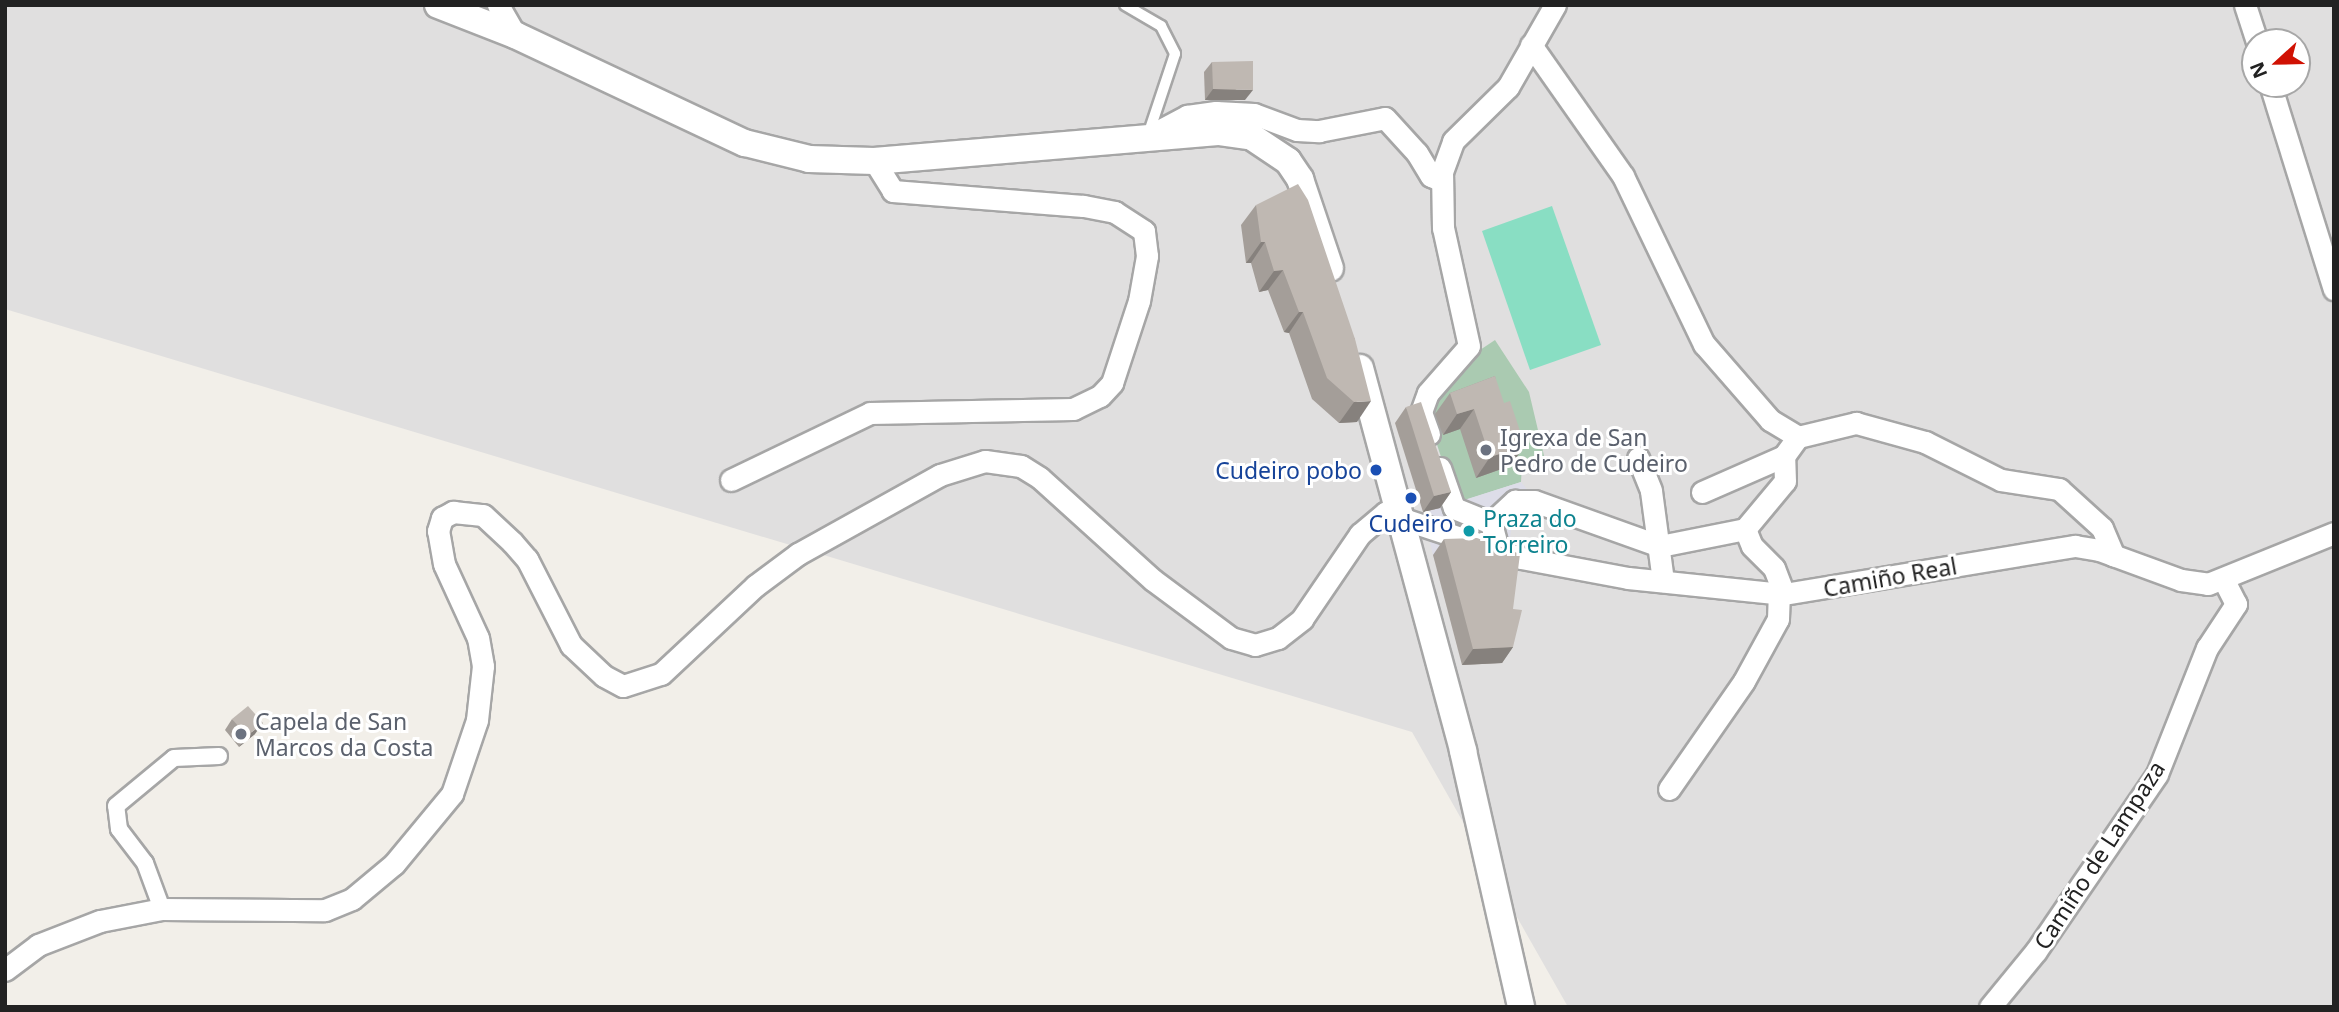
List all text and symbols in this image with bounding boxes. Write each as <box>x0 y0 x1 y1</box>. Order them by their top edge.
north arrow <box>2241 28 2311 98</box>
text: N <box>2243 58 2273 82</box>
place label: Igrexa de San Pedro de Cudeiro <box>1500 423 1688 477</box>
marker: Igrexa de San Pedro de Cudeiro <box>1478 442 1494 458</box>
place label: Cudeiro pobo <box>1215 456 1362 484</box>
marker: Cudeiro pobo <box>1368 462 1384 478</box>
marker: Cudeiro <box>1403 490 1419 506</box>
place label: Praza do Torreiro <box>1483 504 1577 558</box>
place label: Cudeiro <box>1369 509 1453 537</box>
marker: Praza do Torreiro <box>1461 523 1477 539</box>
street label: Camiño Real <box>1821 552 1959 602</box>
place label: Capela de San Marcos da Costa <box>255 707 433 761</box>
marker: Capela de San Marcos da Costa <box>233 726 249 742</box>
street label: Camiño de Lampaza <box>2028 756 2170 954</box>

